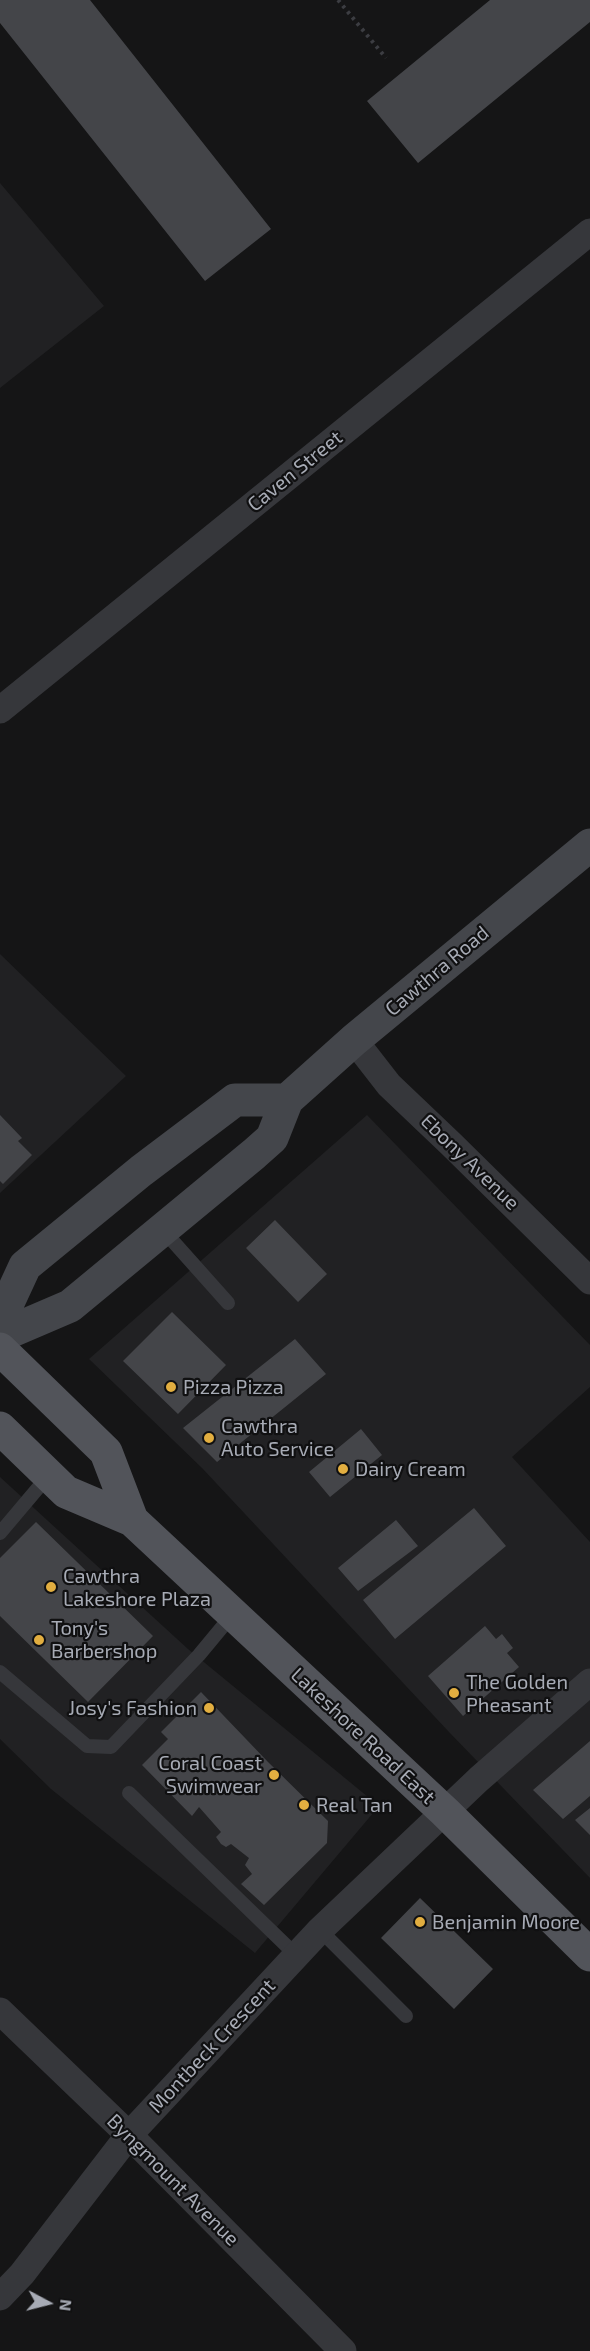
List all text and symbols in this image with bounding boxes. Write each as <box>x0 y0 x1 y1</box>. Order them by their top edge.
street label: Caven Street <box>243 425 347 517</box>
street label: Cawthra Road <box>380 921 494 1021</box>
street label: Ebony Avenue <box>416 1109 524 1215</box>
place label: Pizza Pizza <box>183 1375 284 1399</box>
marker: Pizza Pizza <box>164 1380 178 1394</box>
place label: Cawthra Auto Service <box>221 1414 334 1461</box>
marker: Cawthra Auto Service <box>202 1431 216 1445</box>
place label: Dairy Cream <box>355 1457 466 1481</box>
marker: Dairy Cream <box>336 1462 350 1476</box>
place label: Cawthra Lakeshore Plaza <box>63 1564 211 1611</box>
marker: Cawthra Lakeshore Plaza <box>44 1580 58 1594</box>
place label: Tony's Barbershop <box>51 1616 157 1663</box>
marker: Tony's Barbershop <box>32 1633 46 1647</box>
street label: Lakeshore Road East <box>286 1663 440 1809</box>
place label: The Golden Pheasant <box>466 1670 568 1717</box>
marker: The Golden Pheasant <box>447 1686 461 1700</box>
place label: Josy's Fashion <box>68 1696 197 1720</box>
marker: Josy's Fashion <box>202 1701 216 1715</box>
place label: Coral Coast Swimwear <box>158 1751 262 1798</box>
marker: Coral Coast Swimwear <box>267 1768 281 1782</box>
place label: Real Tan <box>316 1793 393 1817</box>
marker: Real Tan <box>297 1798 311 1812</box>
place label: Benjamin Moore <box>432 1910 580 1934</box>
marker: Benjamin Moore <box>413 1915 427 1929</box>
street label: Montbeck Crescent <box>144 1974 280 2118</box>
street label: Byngmount Avenue <box>102 2109 244 2251</box>
north arrow <box>18 2273 78 2333</box>
text: N <box>56 2298 76 2312</box>

